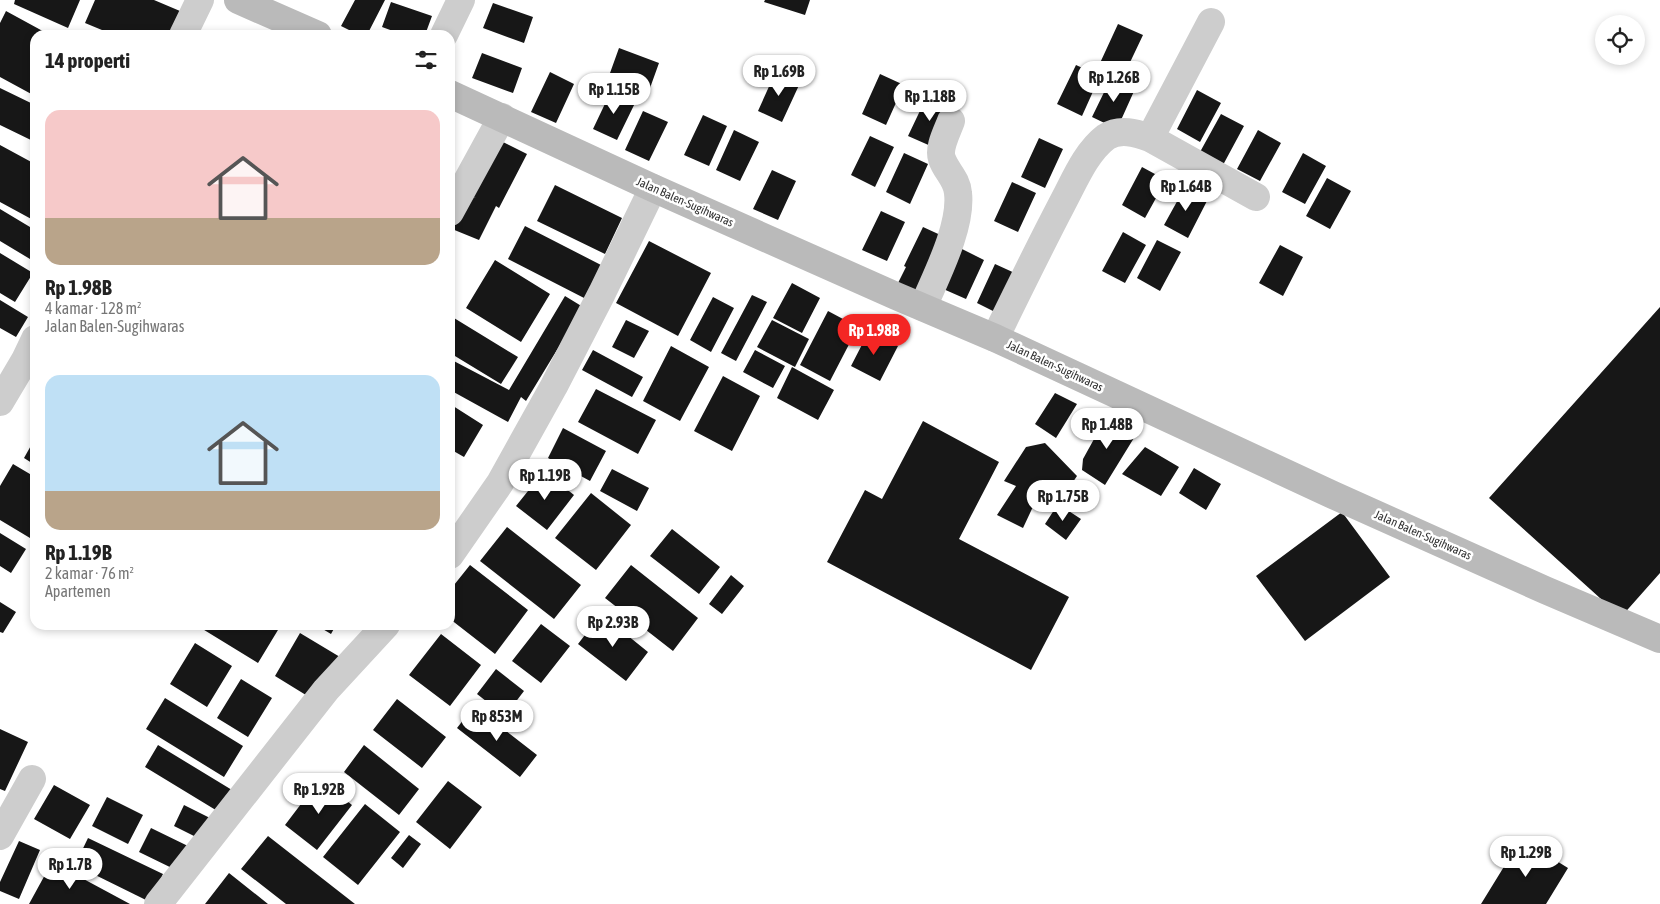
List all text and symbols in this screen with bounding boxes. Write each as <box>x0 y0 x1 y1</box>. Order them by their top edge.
map controls <box>1595 15 1645 65</box>
button: locate <box>1595 15 1645 65</box>
icon: filters <box>412 46 440 74</box>
text: 14 properti <box>45 48 130 72</box>
pin: Rp 1.69B <box>727 54 831 97</box>
pin: Rp 1.26B <box>1062 61 1166 103</box>
text: Rp 1.69B <box>754 62 804 80</box>
text: Rp 1.26B <box>1089 68 1139 86</box>
pin: Rp 1.15B <box>562 72 666 115</box>
text: Rp 1.15B <box>589 80 639 98</box>
pin: Rp 1.18B <box>878 80 982 122</box>
text: Rp 1.18B <box>905 87 955 105</box>
icon: home <box>198 143 288 233</box>
pin: Rp 1.64B <box>1134 170 1238 212</box>
street label: Jalan Balen-Sugihwaras <box>634 174 736 230</box>
text: Rp 1.64B <box>1161 177 1211 195</box>
text: Rp 1.98B <box>45 275 112 299</box>
text: 4 kamar · 128 m² <box>45 299 141 317</box>
pin: Rp 1.98B <box>822 314 926 356</box>
text: Jalan Balen-Sugihwaras <box>45 317 184 335</box>
text: Rp 1.98B <box>849 321 899 339</box>
street label: Jalan Balen-Sugihwaras <box>1005 338 1105 394</box>
icon: home <box>198 408 288 498</box>
pin: Rp 1.48B <box>1055 408 1159 450</box>
text: Rp 1.48B <box>1082 415 1132 433</box>
pin: Rp 1.19B <box>493 458 597 501</box>
text: Rp 1.19B <box>520 466 570 484</box>
pin: Rp 1.75B <box>1011 480 1115 522</box>
text: Rp 1.75B <box>1038 487 1088 505</box>
street label: Jalan Balen-Sugihwaras <box>1372 507 1474 563</box>
text: Rp 1.19B <box>45 540 112 564</box>
text: 2 kamar · 76 m² <box>45 564 134 582</box>
text: Apartemen <box>45 582 111 600</box>
pin: Rp 2.93B <box>561 606 665 648</box>
text: Rp 2.93B <box>588 613 638 631</box>
pin: Rp 853M <box>451 700 543 742</box>
text: Rp 853M <box>471 707 523 725</box>
pin: Rp 1.92B <box>267 772 371 815</box>
text: Rp 1.92B <box>294 780 344 798</box>
pin: Rp 1.29B <box>1474 836 1578 878</box>
text: Rp 1.29B <box>1501 843 1551 861</box>
pin: Rp 1.7B <box>24 848 116 890</box>
text: Rp 1.7B <box>48 855 92 873</box>

